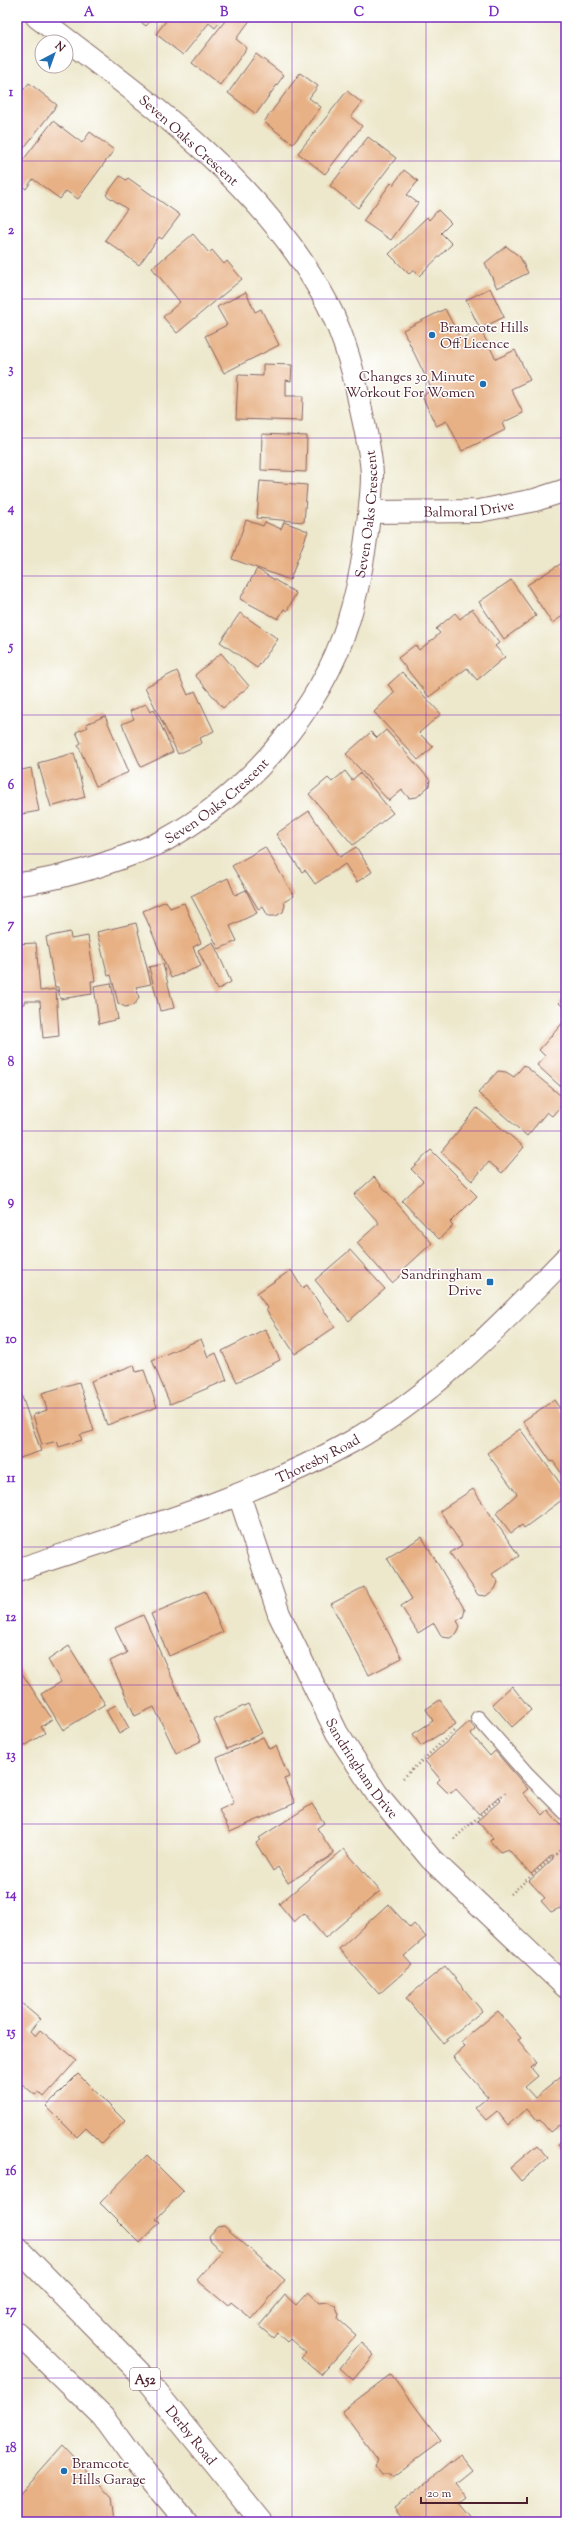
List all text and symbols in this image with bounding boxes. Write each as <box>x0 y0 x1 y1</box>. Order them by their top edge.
text: A <box>84 4 95 22</box>
text: B <box>220 4 229 22</box>
text: C <box>354 4 364 22</box>
text: D <box>489 4 499 22</box>
north arrow <box>34 34 74 74</box>
text: N <box>51 38 69 56</box>
text: 1 <box>9 84 14 102</box>
street label: Seven Oaks Crescent <box>133 91 242 192</box>
text: 2 <box>8 222 15 240</box>
place label: Bramcote Hills Off Licence <box>440 319 529 355</box>
marker: Bramcote Hills Off Licence <box>427 330 437 340</box>
text: 3 <box>8 361 14 379</box>
place label: Changes 30 Minute Workout For Women <box>346 368 475 404</box>
marker: Changes 30 Minute Workout For Women <box>478 379 488 389</box>
street label: Seven Oaks Crescent <box>352 449 384 580</box>
street label: Balmoral Drive <box>424 496 516 524</box>
text: 4 <box>7 500 15 518</box>
text: 5 <box>8 638 14 656</box>
street label: Seven Oaks Crescent <box>162 754 274 850</box>
text: 6 <box>8 777 15 795</box>
text: 7 <box>8 916 15 934</box>
text: 8 <box>8 1054 15 1072</box>
text: 9 <box>8 1193 15 1211</box>
place label: Sandringham Drive <box>401 1266 482 1302</box>
marker: Sandringham Drive <box>485 1277 495 1287</box>
text: 10 <box>5 1331 17 1349</box>
street label: Thoresby Road <box>273 1431 364 1490</box>
text: 11 <box>7 1470 16 1488</box>
text: 12 <box>6 1609 17 1627</box>
street label: Sandringham Drive <box>319 1715 402 1824</box>
text: 13 <box>6 1747 16 1765</box>
text: 14 <box>6 1886 17 1904</box>
text: 15 <box>7 2024 16 2042</box>
text: 16 <box>6 2163 17 2181</box>
text: 17 <box>6 2302 17 2320</box>
road number: A52 <box>130 2368 160 2390</box>
street label: Derby Road <box>160 2402 220 2470</box>
text: 18 <box>6 2440 17 2458</box>
place label: Bramcote Hills Garage <box>72 2455 146 2491</box>
marker: Bramcote Hills Garage <box>59 2466 69 2476</box>
scale bar <box>421 2479 527 2505</box>
text: 20 m <box>427 2485 452 2503</box>

